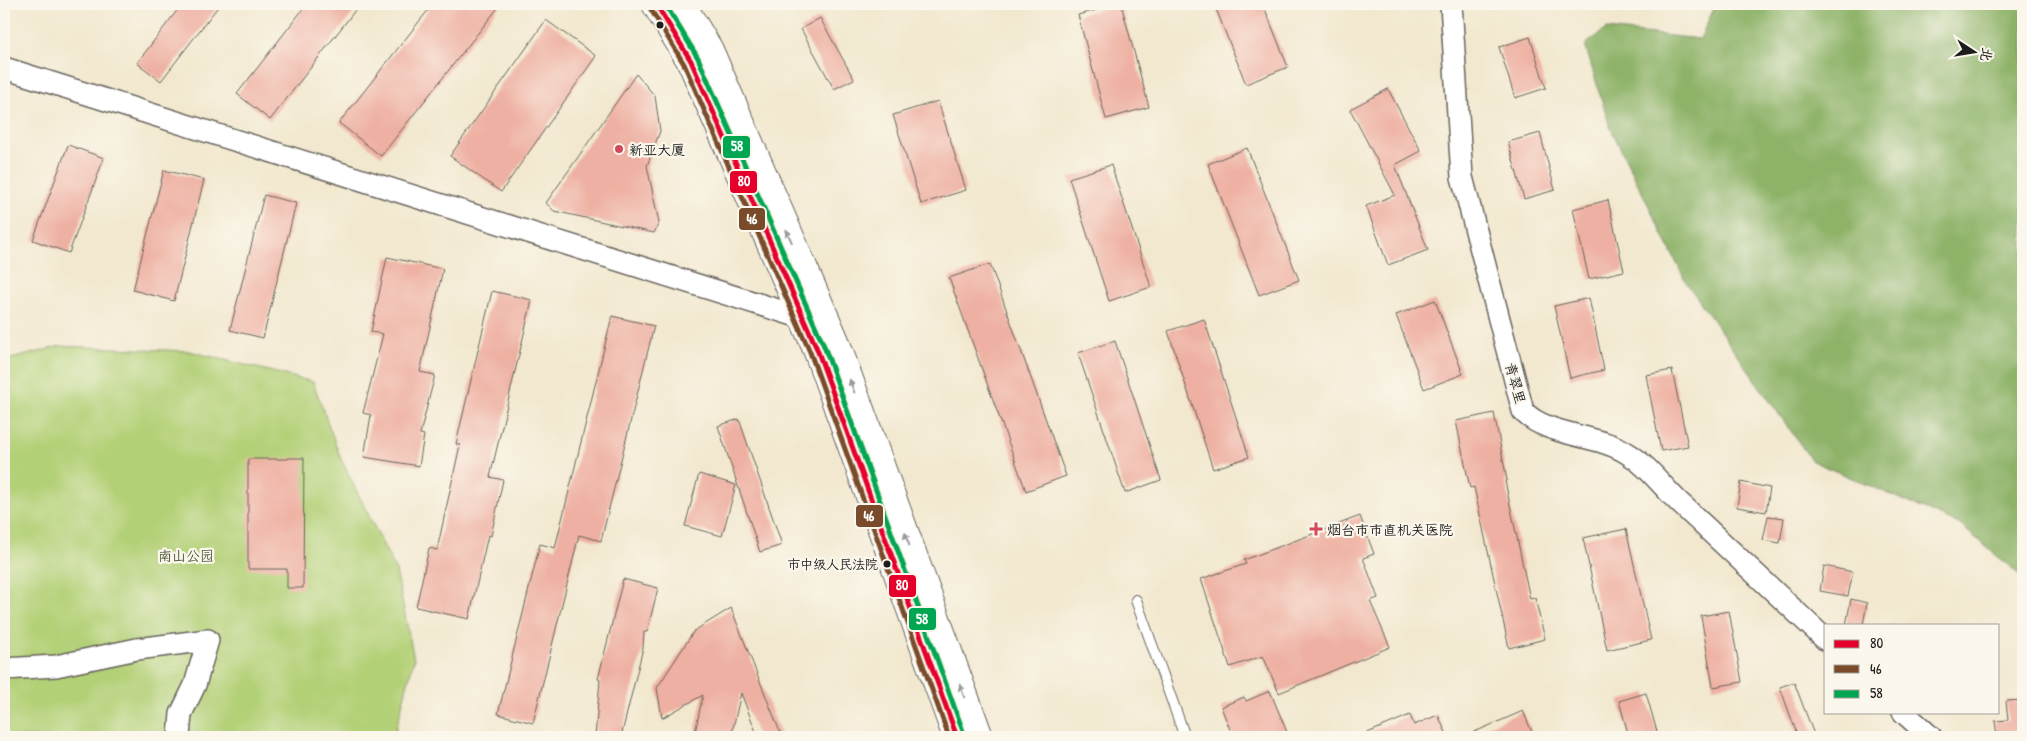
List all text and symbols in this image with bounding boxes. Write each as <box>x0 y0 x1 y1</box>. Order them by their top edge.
unlabelled marker <box>655 20 665 30</box>
north arrow <box>1950 28 2000 78</box>
text: 北 <box>1976 46 1998 64</box>
line badge: 58 <box>722 135 751 159</box>
text: 58 <box>731 136 743 155</box>
place label: 新亚大厦 <box>629 140 685 159</box>
marker: 新亚大厦 <box>613 143 625 155</box>
line badge: 80 <box>729 170 758 194</box>
text: 80 <box>738 171 751 190</box>
line badge: 46 <box>738 207 766 231</box>
text: 46 <box>747 209 758 228</box>
one-way arrow <box>785 229 793 243</box>
street label: 青翠里 <box>1501 360 1531 406</box>
one-way arrow <box>848 378 856 393</box>
line badge: 46 <box>855 504 884 528</box>
text: 46 <box>864 506 875 525</box>
place label: 烟台市市直机关医院 <box>1327 520 1453 539</box>
marker: 烟台市市直机关医院 <box>1309 522 1323 536</box>
one-way arrow <box>903 531 910 546</box>
park label: 南山公园 <box>158 546 214 565</box>
place label: 市中级人民法院 <box>787 555 878 573</box>
marker: 市中级人民法院 <box>882 559 892 569</box>
line badge: 80 <box>888 574 917 598</box>
text: 80 <box>896 575 909 594</box>
line badge: 58 <box>908 607 937 631</box>
text: 58 <box>916 609 928 628</box>
legend <box>1824 624 2000 714</box>
text: 80 <box>1870 632 1883 653</box>
text: 46 <box>1870 658 1882 679</box>
text: 58 <box>1870 682 1883 703</box>
one-way arrow <box>958 684 965 699</box>

